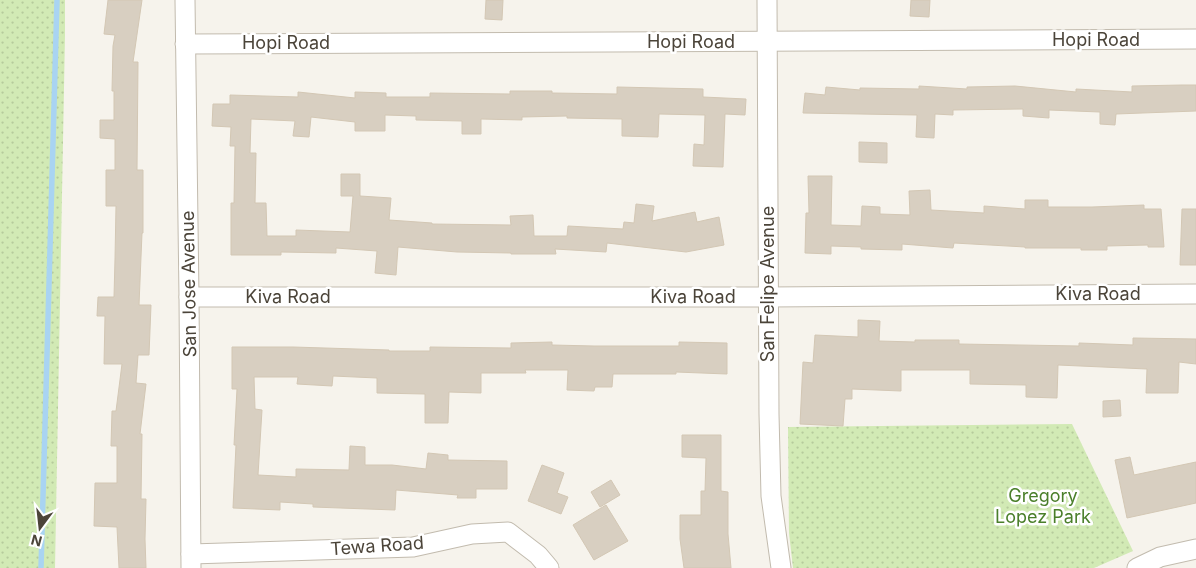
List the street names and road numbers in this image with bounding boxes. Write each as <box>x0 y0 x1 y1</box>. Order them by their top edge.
street label: Hopi Road <box>1052 29 1140 50</box>
street label: Hopi Road <box>647 31 735 52</box>
street label: Hopi Road <box>242 32 330 53</box>
street label: San Felipe Avenue <box>757 206 778 362</box>
street label: San Jose Avenue <box>177 210 200 358</box>
street label: Kiva Road <box>1055 283 1141 304</box>
street label: Kiva Road <box>245 286 331 307</box>
street label: Kiva Road <box>650 286 736 307</box>
street label: Tewa Road <box>329 532 424 559</box>

